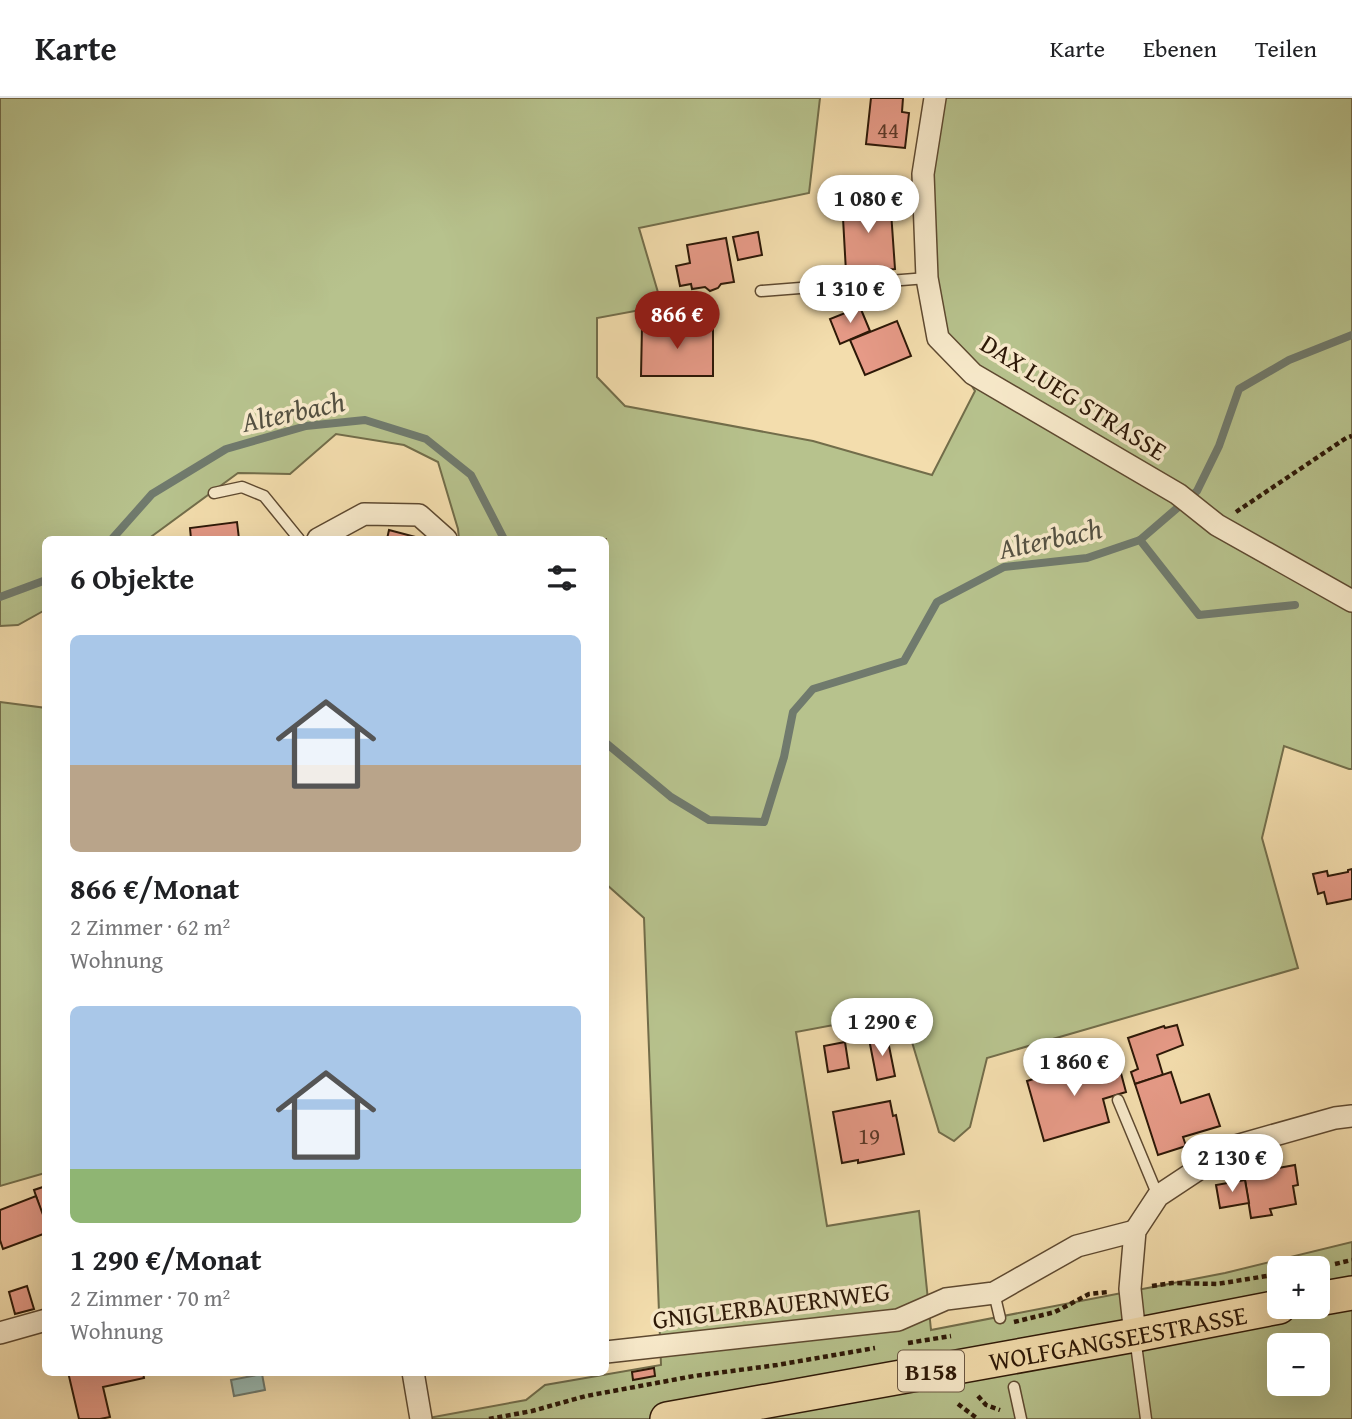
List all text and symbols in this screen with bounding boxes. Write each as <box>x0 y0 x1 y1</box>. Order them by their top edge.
text: Karte <box>35 24 117 72</box>
text: Karte <box>1050 31 1105 66</box>
text: Ebenen <box>1143 31 1217 66</box>
text: Teilen <box>1255 31 1317 66</box>
house number: 44 <box>877 113 899 146</box>
pin: 1 080 € <box>803 176 933 235</box>
text: 1 080 € <box>833 181 903 214</box>
pin: 1 310 € <box>785 266 915 325</box>
text: 1 310 € <box>815 271 885 304</box>
pin: 866 € <box>628 292 726 351</box>
text: 866 € <box>651 297 703 330</box>
street label: DAX LUEG STRASSE <box>973 324 1175 470</box>
water label: Alterbach <box>237 380 348 442</box>
water label: Alterbach <box>994 507 1105 569</box>
text: 6 Objekte <box>70 556 194 600</box>
icon: filters <box>543 559 581 597</box>
icon: home <box>263 681 389 807</box>
text: 866 €/Monat <box>70 866 239 910</box>
text: 2 Zimmer · 62 m² <box>70 910 230 943</box>
text: Wohnung <box>70 943 163 976</box>
pin: 1 290 € <box>817 998 947 1058</box>
text: 1 290 € <box>847 1004 917 1037</box>
pin: 1 860 € <box>1009 1038 1139 1098</box>
text: 1 860 € <box>1039 1044 1109 1077</box>
icon: home <box>263 1052 389 1178</box>
house number: 19 <box>858 1119 880 1152</box>
pin: 2 130 € <box>1167 1134 1297 1194</box>
text: 2 130 € <box>1197 1140 1267 1173</box>
text: 1 290 €/Monat <box>70 1237 262 1281</box>
map controls <box>1267 1256 1330 1396</box>
button: + <box>1267 1256 1330 1319</box>
street label: GNIGLERBAUERNWEG <box>650 1271 892 1339</box>
text: 2 Zimmer · 70 m² <box>70 1281 230 1314</box>
street label: WOLFGANGSEESTRASSE <box>986 1294 1250 1380</box>
text: Wohnung <box>70 1314 163 1347</box>
button: − <box>1267 1333 1330 1396</box>
road number: B158 <box>898 1350 964 1392</box>

